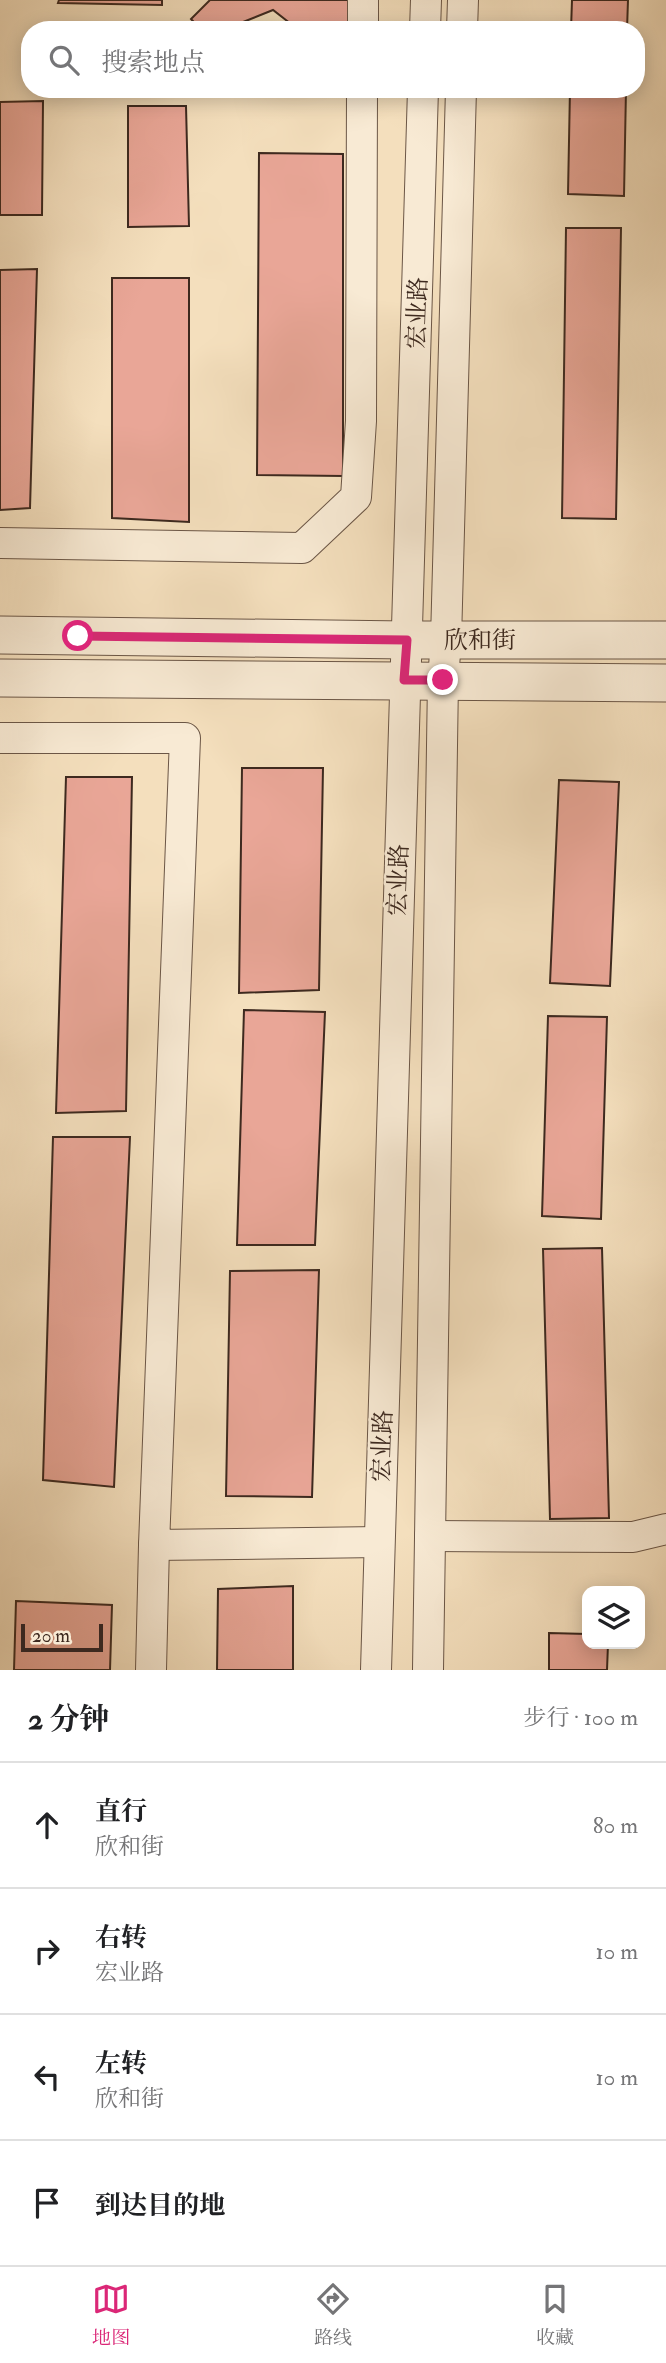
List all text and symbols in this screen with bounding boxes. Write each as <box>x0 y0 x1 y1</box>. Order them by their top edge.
search box <box>21 21 645 98</box>
icon: search <box>45 41 83 79</box>
text: 搜索地点 <box>101 47 205 79</box>
street label: 宏业路 <box>401 276 434 350</box>
route start <box>62 620 93 651</box>
street label: 欣和街 <box>444 625 516 656</box>
route end <box>427 664 458 695</box>
street label: 宏业路 <box>382 843 415 917</box>
street label: 宏业路 <box>366 1409 399 1483</box>
map controls <box>582 1586 645 1649</box>
button: layers <box>582 1586 645 1649</box>
scale bar <box>21 1621 103 1653</box>
text: 20 m <box>32 1624 70 1648</box>
text: 2 分钟 <box>28 1701 110 1738</box>
text: 步行 · 100 m <box>523 1703 638 1732</box>
text: 直行 <box>95 1796 147 1828</box>
icon: ahead <box>28 1806 66 1844</box>
text: 80 m <box>593 1811 638 1840</box>
text: 欣和街 <box>95 1832 164 1861</box>
text: 右转 <box>95 1922 147 1954</box>
icon: right <box>28 1932 66 1970</box>
text: 10 m <box>595 1937 638 1966</box>
text: 宏业路 <box>95 1958 164 1987</box>
text: 左转 <box>95 2048 147 2080</box>
icon: left <box>28 2058 66 2096</box>
text: 10 m <box>595 2063 638 2092</box>
text: 欣和街 <box>95 2084 164 2113</box>
icon: arrive <box>28 2184 66 2222</box>
text: 到达目的地 <box>95 2190 225 2222</box>
tab: 地图 <box>92 2280 130 2350</box>
tab: 路线 <box>314 2280 352 2350</box>
tab: 收藏 <box>536 2280 574 2350</box>

